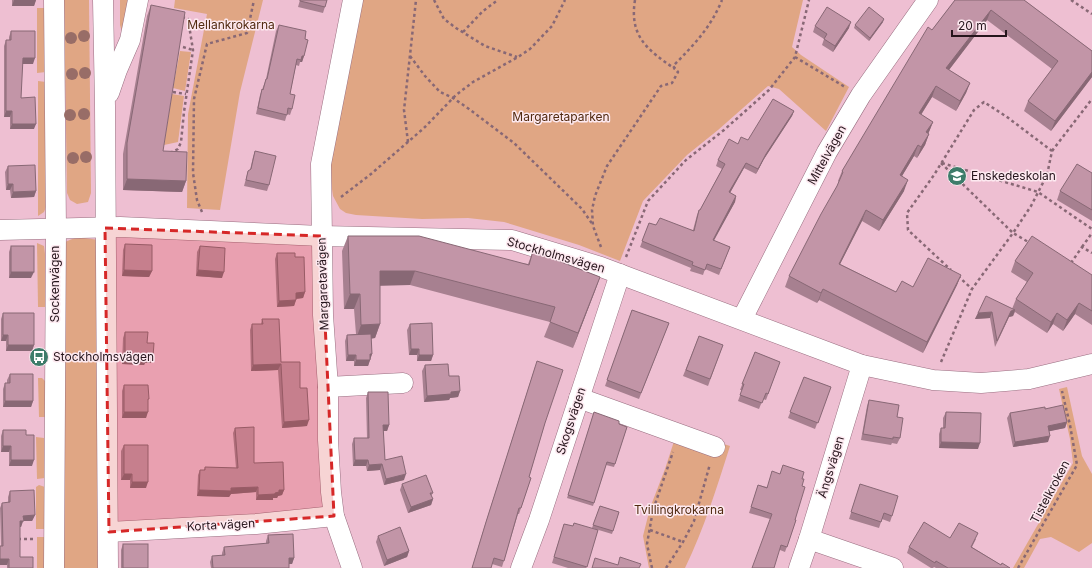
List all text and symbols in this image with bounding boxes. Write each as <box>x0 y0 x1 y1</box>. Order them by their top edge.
scale bar <box>952 12 1006 38</box>
park label: Mellankrokarna <box>187 17 275 32</box>
text: 20 m <box>958 18 987 33</box>
park label: Margaretaparken <box>512 109 610 124</box>
street label: Mittelvägen <box>804 122 849 187</box>
school or university icon: Enskedeskolan <box>946 165 968 187</box>
place label: Enskedeskolan <box>971 168 1056 183</box>
street label: Stockholmsvägen <box>505 233 607 276</box>
street label: Margaretavägen <box>313 237 332 331</box>
street label: Sockenvägen <box>47 246 62 322</box>
bus stop icon: Stockholmsvägen <box>28 346 50 368</box>
place label: Stockholmsvägen <box>53 349 154 364</box>
street label: Skogsvägen <box>553 385 588 456</box>
street label: Ängsvägen <box>814 434 847 500</box>
street label: Tistelkroken <box>1027 458 1072 526</box>
park label: Tvillingkrokarna <box>634 502 724 517</box>
street label: Korta vägen <box>186 515 256 534</box>

